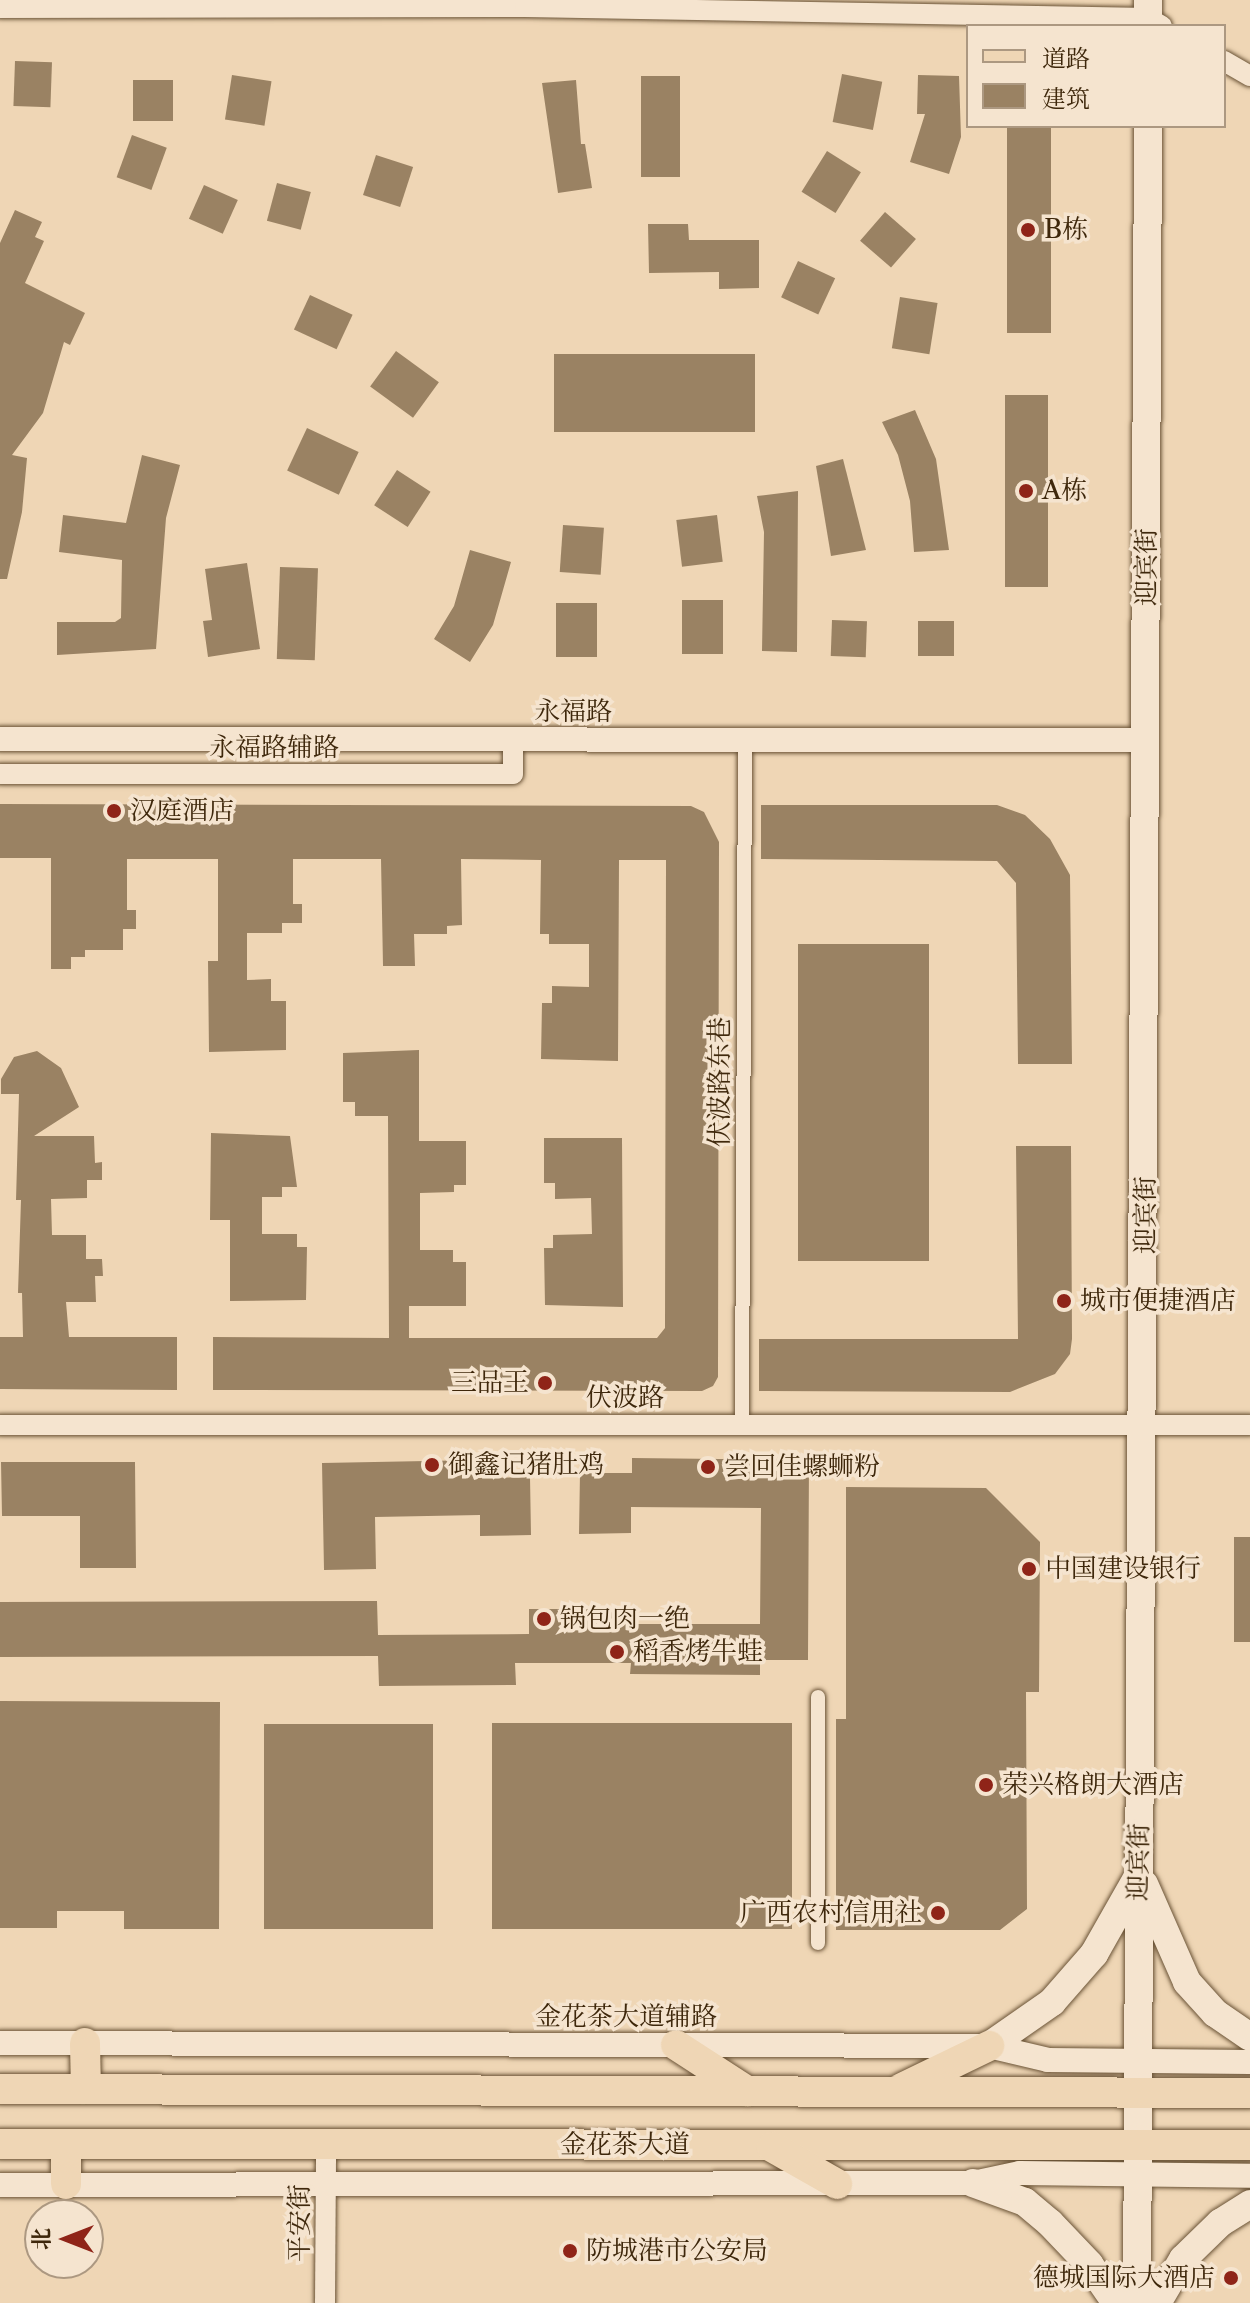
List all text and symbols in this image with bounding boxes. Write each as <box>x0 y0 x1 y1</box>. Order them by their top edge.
legend <box>966 24 1226 128</box>
text: 道路 <box>1042 44 1090 73</box>
text: 建筑 <box>1042 84 1090 113</box>
place label: B栋 <box>1044 214 1088 246</box>
marker: B栋 <box>1019 221 1037 239</box>
place label: A栋 <box>1042 475 1087 507</box>
marker: A栋 <box>1017 482 1035 500</box>
street label: 迎宾街 <box>1131 528 1163 606</box>
street label: 永福路 <box>534 696 612 728</box>
street label: 永福路辅路 <box>209 732 339 764</box>
place label: 汉庭酒店 <box>130 795 234 827</box>
marker: 汉庭酒店 <box>105 802 123 820</box>
street label: 伏波路东巷 <box>704 1017 736 1147</box>
street label: 迎宾街 <box>1130 1176 1162 1254</box>
place label: 城市便捷酒店 <box>1080 1285 1236 1317</box>
marker: 城市便捷酒店 <box>1055 1292 1073 1310</box>
place label: 三品王 <box>451 1367 529 1399</box>
marker: 三品王 <box>536 1374 554 1392</box>
street label: 伏波路 <box>586 1382 664 1414</box>
place label: 御鑫记猪肚鸡 <box>448 1449 604 1481</box>
place label: 尝回佳螺蛳粉 <box>724 1451 880 1483</box>
marker: 御鑫记猪肚鸡 <box>423 1456 441 1474</box>
marker: 尝回佳螺蛳粉 <box>699 1458 717 1476</box>
place label: 中国建设银行 <box>1045 1553 1201 1585</box>
marker: 中国建设银行 <box>1020 1560 1038 1578</box>
place label: 锅包肉一绝 <box>560 1603 690 1635</box>
marker: 锅包肉一绝 <box>535 1610 553 1628</box>
place label: 稻香烤牛蛙 <box>633 1636 763 1668</box>
marker: 稻香烤牛蛙 <box>608 1643 626 1661</box>
place label: 荣兴格朗大酒店 <box>1002 1769 1184 1801</box>
marker: 荣兴格朗大酒店 <box>977 1776 995 1794</box>
street label: 迎宾街 <box>1123 1823 1155 1901</box>
place label: 广西农村信用社 <box>740 1897 922 1929</box>
marker: 广西农村信用社 <box>929 1904 947 1922</box>
street label: 金花茶大道辅路 <box>535 2001 717 2033</box>
street label: 金花茶大道 <box>560 2129 690 2161</box>
street label: 平安街 <box>284 2184 316 2262</box>
north arrow <box>24 2199 104 2279</box>
text: 北 <box>28 2228 55 2250</box>
place label: 防城港市公安局 <box>586 2235 768 2267</box>
marker: 防城港市公安局 <box>561 2242 579 2260</box>
place label: 德城国际大酒店 <box>1033 2262 1215 2294</box>
marker: 德城国际大酒店 <box>1222 2269 1240 2287</box>

